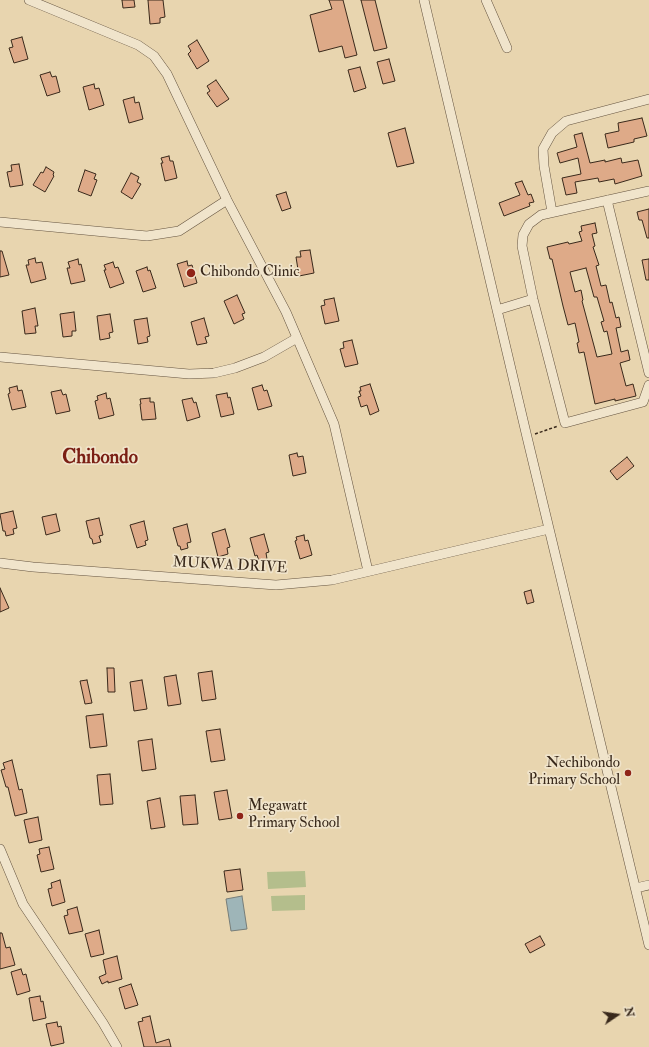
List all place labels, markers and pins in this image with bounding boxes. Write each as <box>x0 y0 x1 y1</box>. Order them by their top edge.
place label: Chibondo Clinic <box>200 264 299 282</box>
marker: Chibondo Clinic <box>185 267 197 279</box>
place label: Nechibondo Primary School <box>528 755 620 790</box>
marker: Nechibondo Primary School <box>623 768 633 778</box>
place label: Megawatt Primary School <box>248 798 340 833</box>
marker: Megawatt Primary School <box>235 811 245 821</box>

